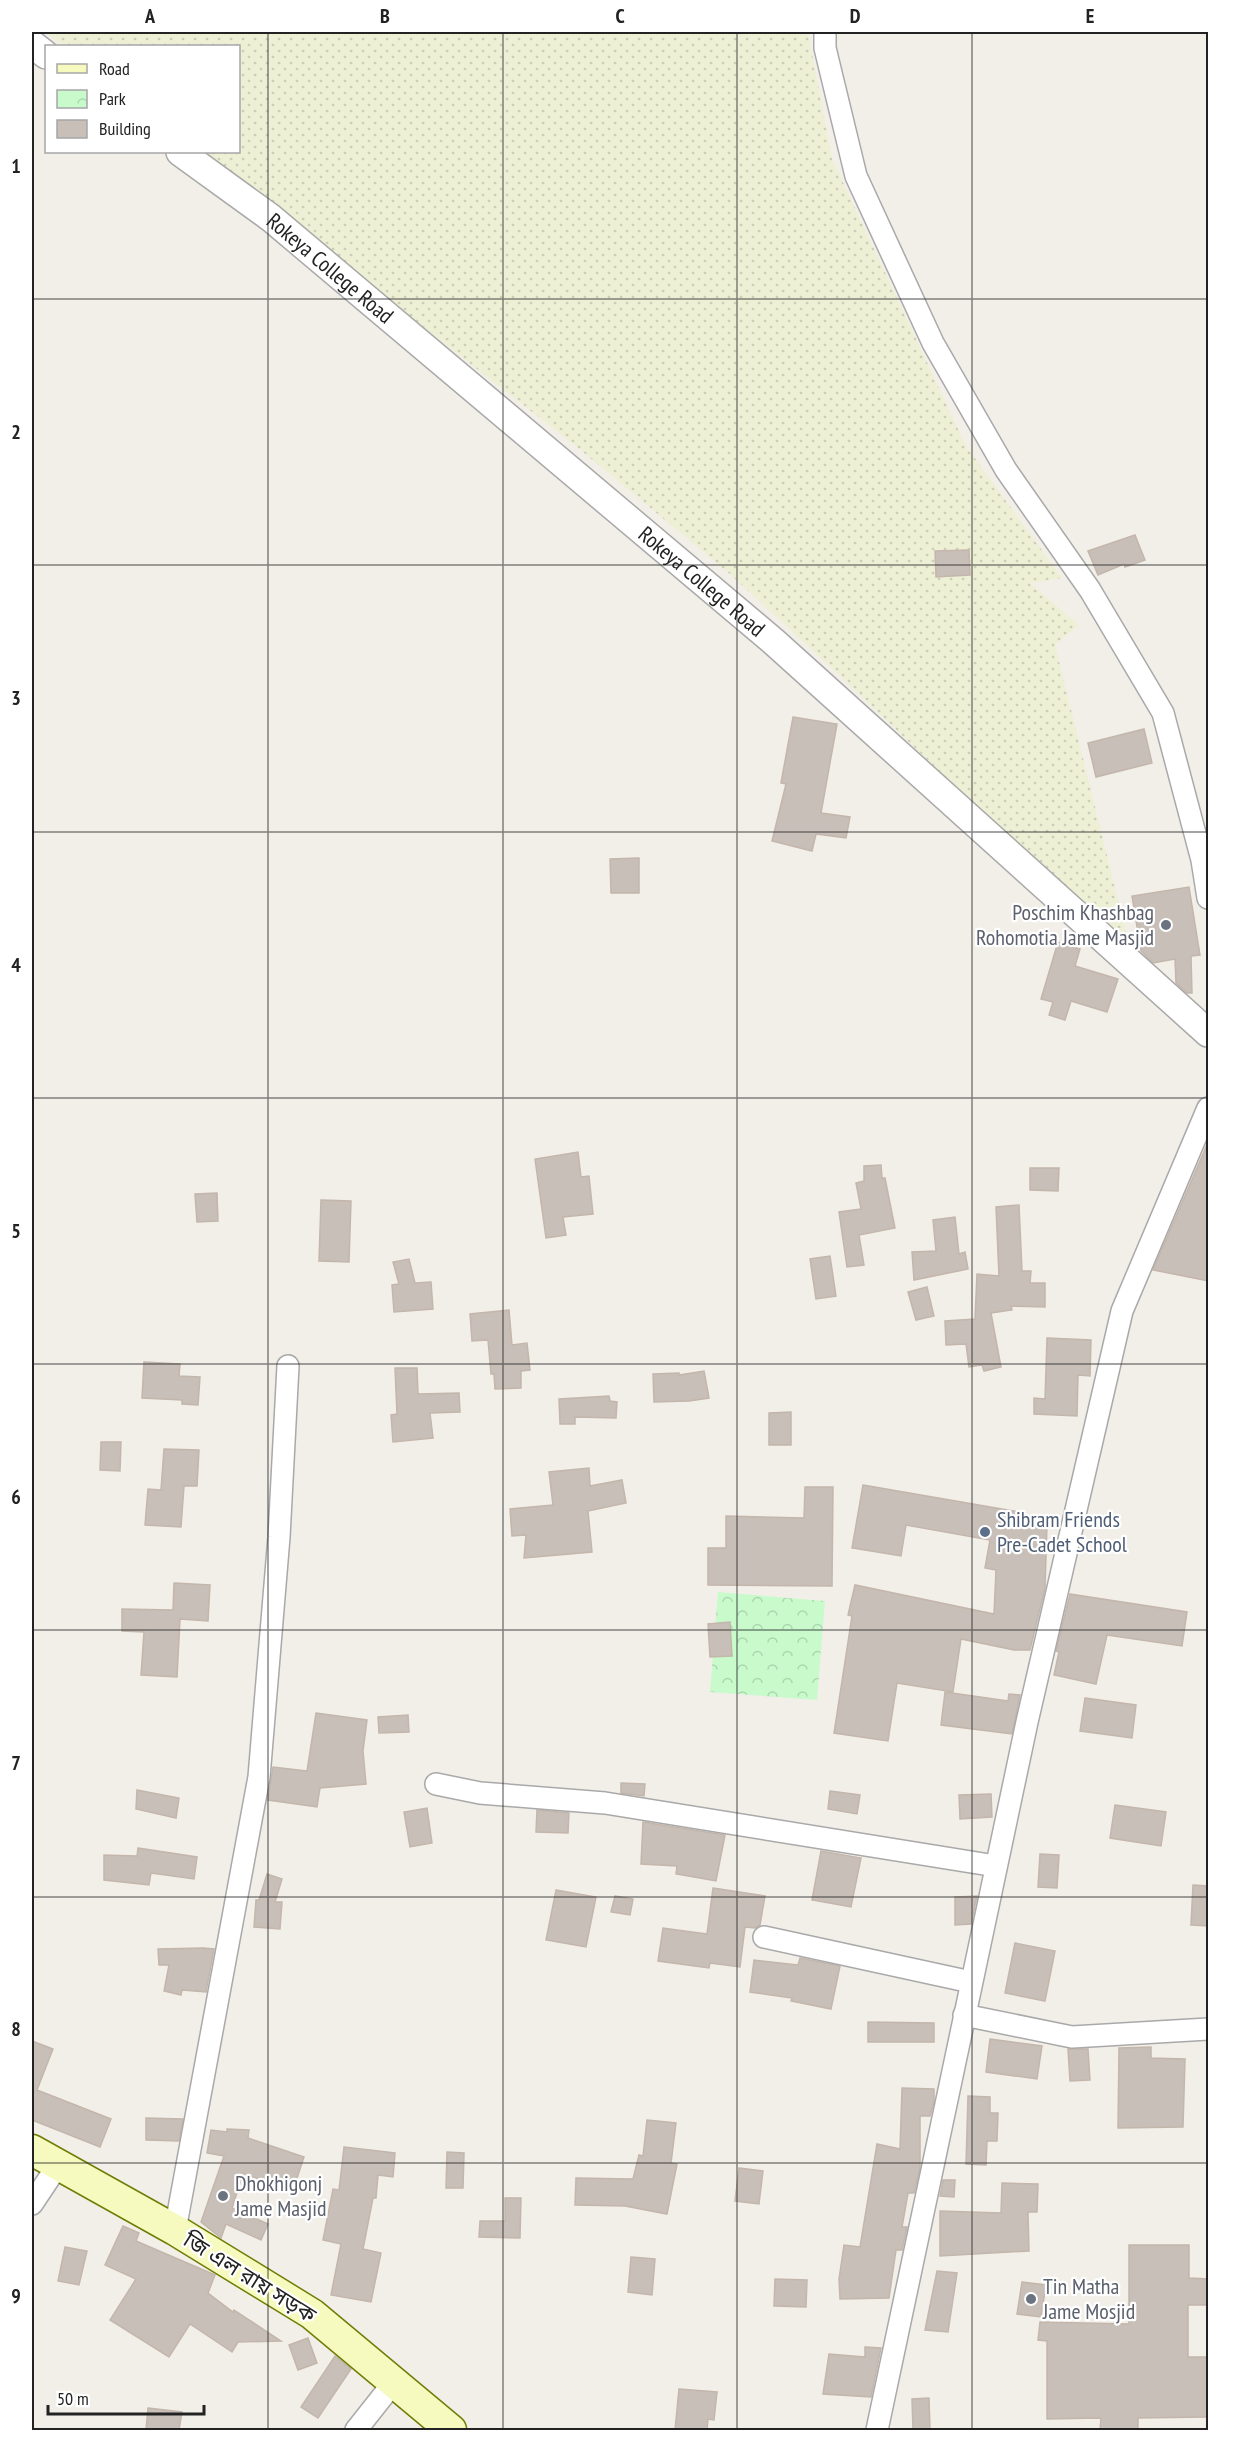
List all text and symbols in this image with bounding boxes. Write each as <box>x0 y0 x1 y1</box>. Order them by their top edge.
text: A <box>144 3 156 29</box>
text: B <box>380 3 390 29</box>
text: C <box>615 3 625 29</box>
text: D <box>850 3 861 29</box>
text: E <box>1086 3 1094 29</box>
legend <box>45 45 240 153</box>
text: Road <box>99 57 130 80</box>
text: Park <box>99 87 126 110</box>
text: Building <box>99 117 151 140</box>
text: 1 <box>11 153 21 179</box>
street label: Rokeya College Road <box>261 207 399 329</box>
text: 2 <box>11 419 21 445</box>
street label: Rokeya College Road <box>633 520 771 642</box>
text: 3 <box>11 685 21 711</box>
place label: Poschim Khashbag Rohomotia Jame Masjid <box>976 898 1154 951</box>
marker: Poschim Khashbag Rohomotia Jame Masjid <box>1159 918 1173 932</box>
text: 4 <box>11 952 21 978</box>
text: 5 <box>11 1218 21 1244</box>
text: 6 <box>11 1484 21 1510</box>
place label: Shibram Friends Pre-Cadet School <box>997 1505 1128 1558</box>
marker: Shibram Friends Pre-Cadet School <box>978 1525 992 1539</box>
text: 7 <box>11 1750 21 1776</box>
text: 8 <box>11 2016 21 2042</box>
place label: Dhokhigonj Jame Masjid <box>234 2169 326 2222</box>
marker: Dhokhigonj Jame Masjid <box>216 2189 230 2203</box>
street label: জি এল রায় সড়ক <box>178 2225 322 2329</box>
place label: Tin Matha Jame Mosjid <box>1042 2272 1135 2325</box>
text: 9 <box>11 2283 21 2309</box>
marker: Tin Matha Jame Mosjid <box>1024 2292 1038 2306</box>
scale bar <box>48 2378 204 2416</box>
text: 50 m <box>57 2387 89 2410</box>

